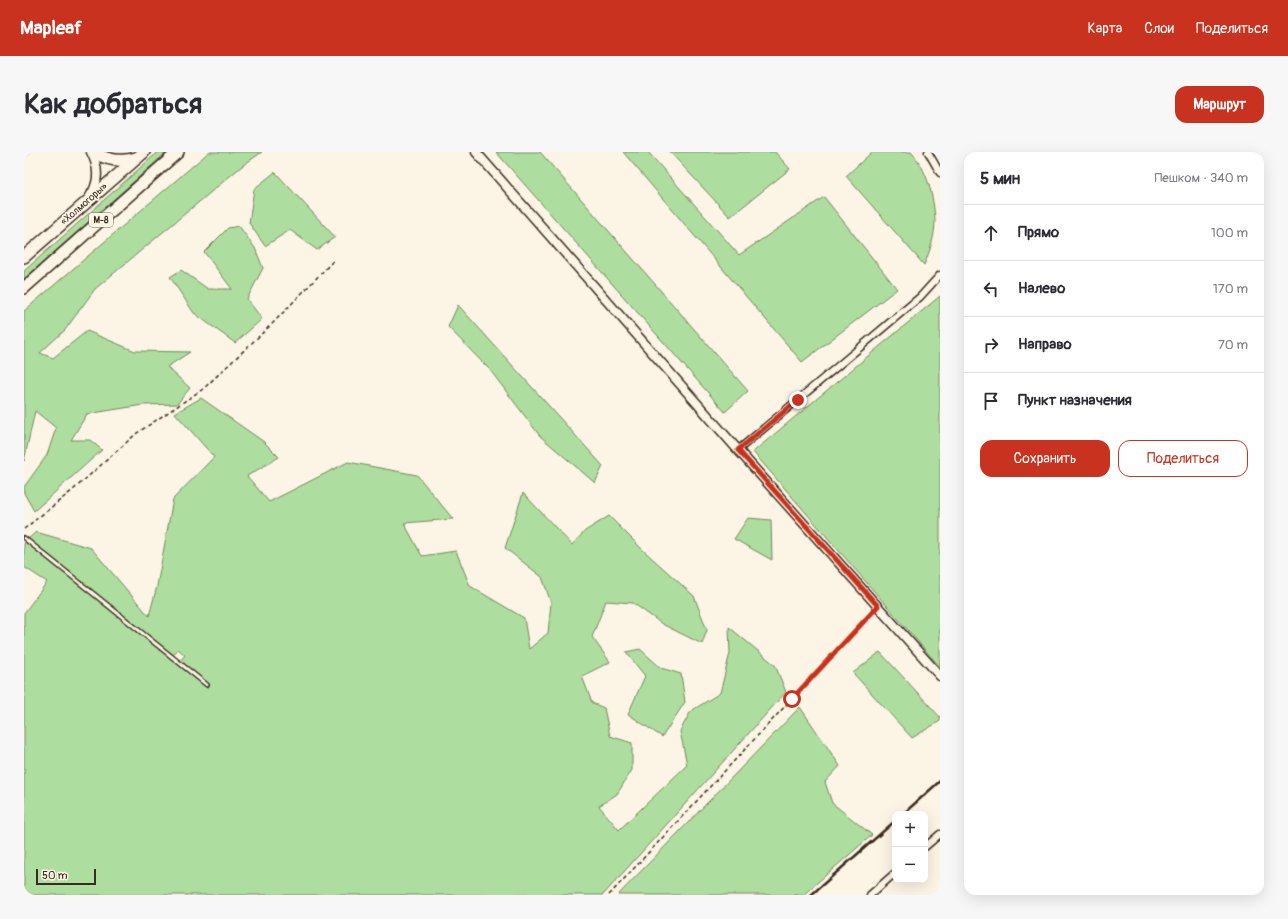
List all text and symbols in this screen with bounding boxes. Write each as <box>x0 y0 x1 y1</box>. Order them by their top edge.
text: Mapleaf <box>20 16 82 40</box>
text: Карта <box>1088 20 1122 37</box>
text: Слои <box>1144 20 1174 37</box>
text: Поделиться <box>1196 20 1268 37</box>
button: Маршрут <box>1175 86 1264 123</box>
text: Как добраться <box>24 87 202 122</box>
text: 5 мин <box>980 168 1020 189</box>
text: Пешком · 340 m <box>1154 170 1248 186</box>
street label: «Холмогоры» <box>58 180 110 228</box>
road number: М-8 <box>89 213 113 227</box>
icon: ahead <box>980 222 1002 244</box>
text: Прямо <box>1018 223 1059 242</box>
text: 100 m <box>1211 225 1248 241</box>
icon: left <box>980 278 1002 300</box>
text: Налево <box>1018 279 1065 298</box>
text: 170 m <box>1213 281 1248 297</box>
icon: right <box>980 334 1002 356</box>
text: Направо <box>1018 335 1072 354</box>
text: 70 m <box>1218 337 1248 353</box>
icon: arrive <box>980 390 1002 412</box>
route end <box>789 391 807 409</box>
text: Пункт назначения <box>1018 391 1132 410</box>
button: Сохранить <box>980 440 1110 477</box>
button: Поделиться <box>1118 440 1248 477</box>
route start <box>783 690 801 708</box>
map controls <box>892 811 928 883</box>
button: + <box>892 811 928 847</box>
button: − <box>892 847 928 883</box>
scale bar <box>36 867 96 886</box>
text: 50 m <box>42 869 68 882</box>

